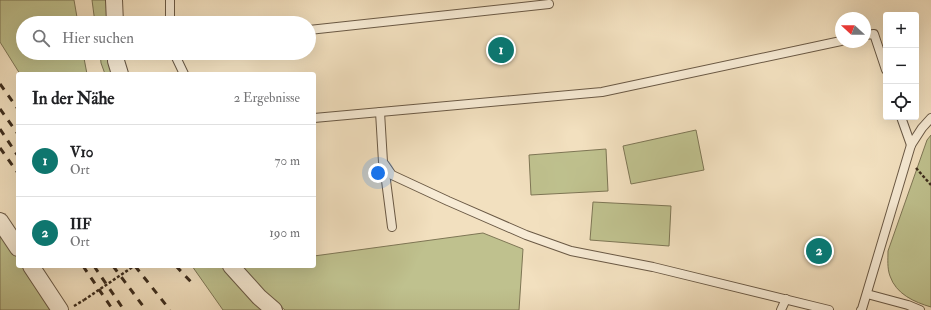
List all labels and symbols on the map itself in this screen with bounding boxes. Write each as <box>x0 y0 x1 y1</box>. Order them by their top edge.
north arrow <box>835 12 871 48</box>
pin: 1 <box>488 35 514 65</box>
your location <box>368 163 388 183</box>
pin: 2 <box>806 236 832 266</box>

